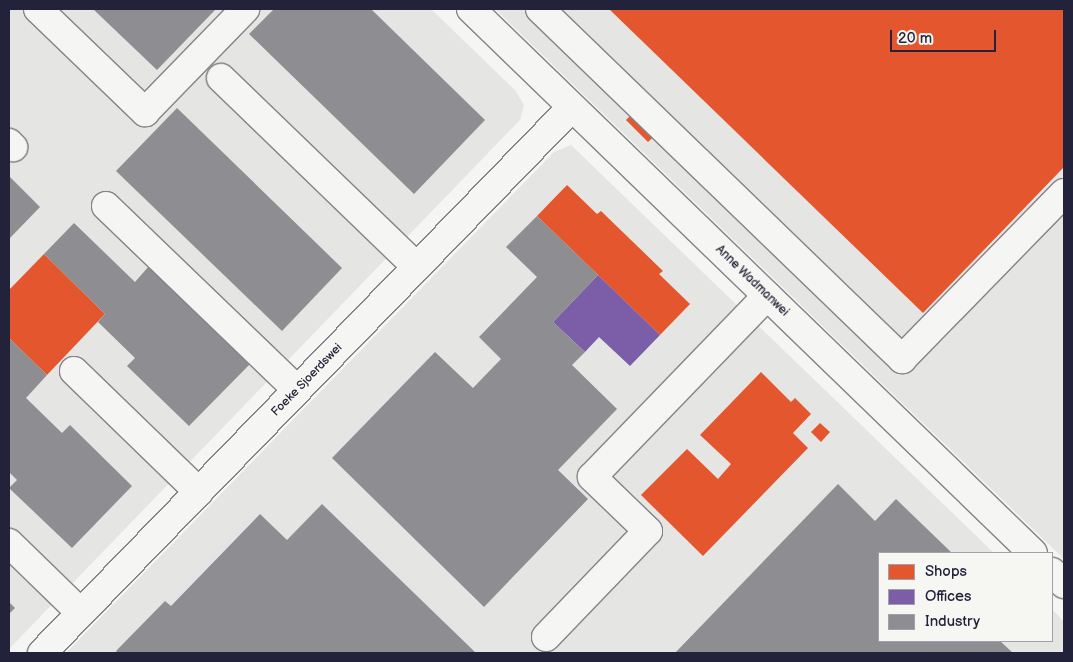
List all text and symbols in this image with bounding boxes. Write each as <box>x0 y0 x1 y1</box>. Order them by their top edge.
scale bar <box>893 20 999 52</box>
text: 20 m <box>898 29 932 48</box>
street label: Anne Wadmanwei <box>712 242 792 320</box>
street label: Foeke Sjoerdswei <box>269 341 345 419</box>
legend <box>878 552 1053 642</box>
text: Shops <box>925 562 967 581</box>
text: Offices <box>925 587 971 606</box>
text: Industry <box>925 612 980 631</box>

